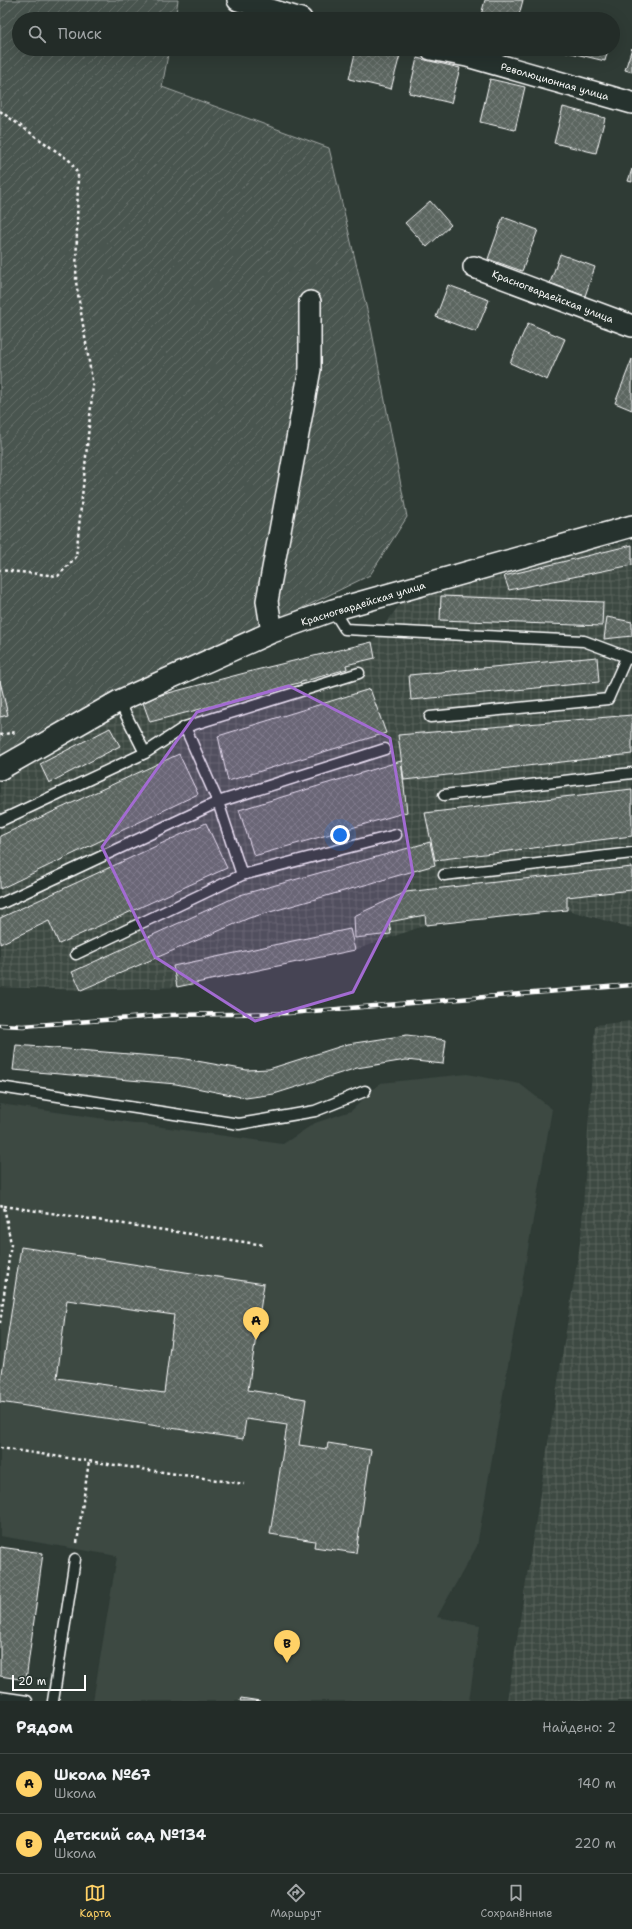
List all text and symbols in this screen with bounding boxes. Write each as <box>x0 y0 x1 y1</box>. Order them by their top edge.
search box <box>12 12 620 56</box>
icon: search <box>26 23 48 45</box>
text: Поиск <box>58 24 102 44</box>
street label: Революционная улица <box>499 60 611 103</box>
street label: Красногвардейская улица <box>490 267 616 326</box>
street label: Красногвардейская улица <box>299 578 428 629</box>
your location <box>330 825 350 845</box>
pin: A <box>243 1307 269 1340</box>
pin: B <box>274 1630 300 1663</box>
scale bar <box>12 1673 86 1692</box>
text: 20 m <box>18 1674 46 1689</box>
text: Рядом <box>16 1716 73 1738</box>
text: Найдено: 2 <box>542 1719 616 1736</box>
text: Школа №67 <box>54 1765 151 1785</box>
text: A <box>24 1775 34 1792</box>
text: 140 m <box>577 1775 616 1792</box>
text: Школа <box>54 1785 96 1802</box>
text: Детский сад №134 <box>54 1825 206 1845</box>
text: B <box>25 1835 33 1852</box>
text: 220 m <box>574 1835 616 1852</box>
text: Школа <box>54 1845 96 1862</box>
tab: Карта <box>80 1882 111 1921</box>
tab: Маршрут <box>270 1882 321 1921</box>
tab: Сохранённые <box>481 1882 552 1921</box>

